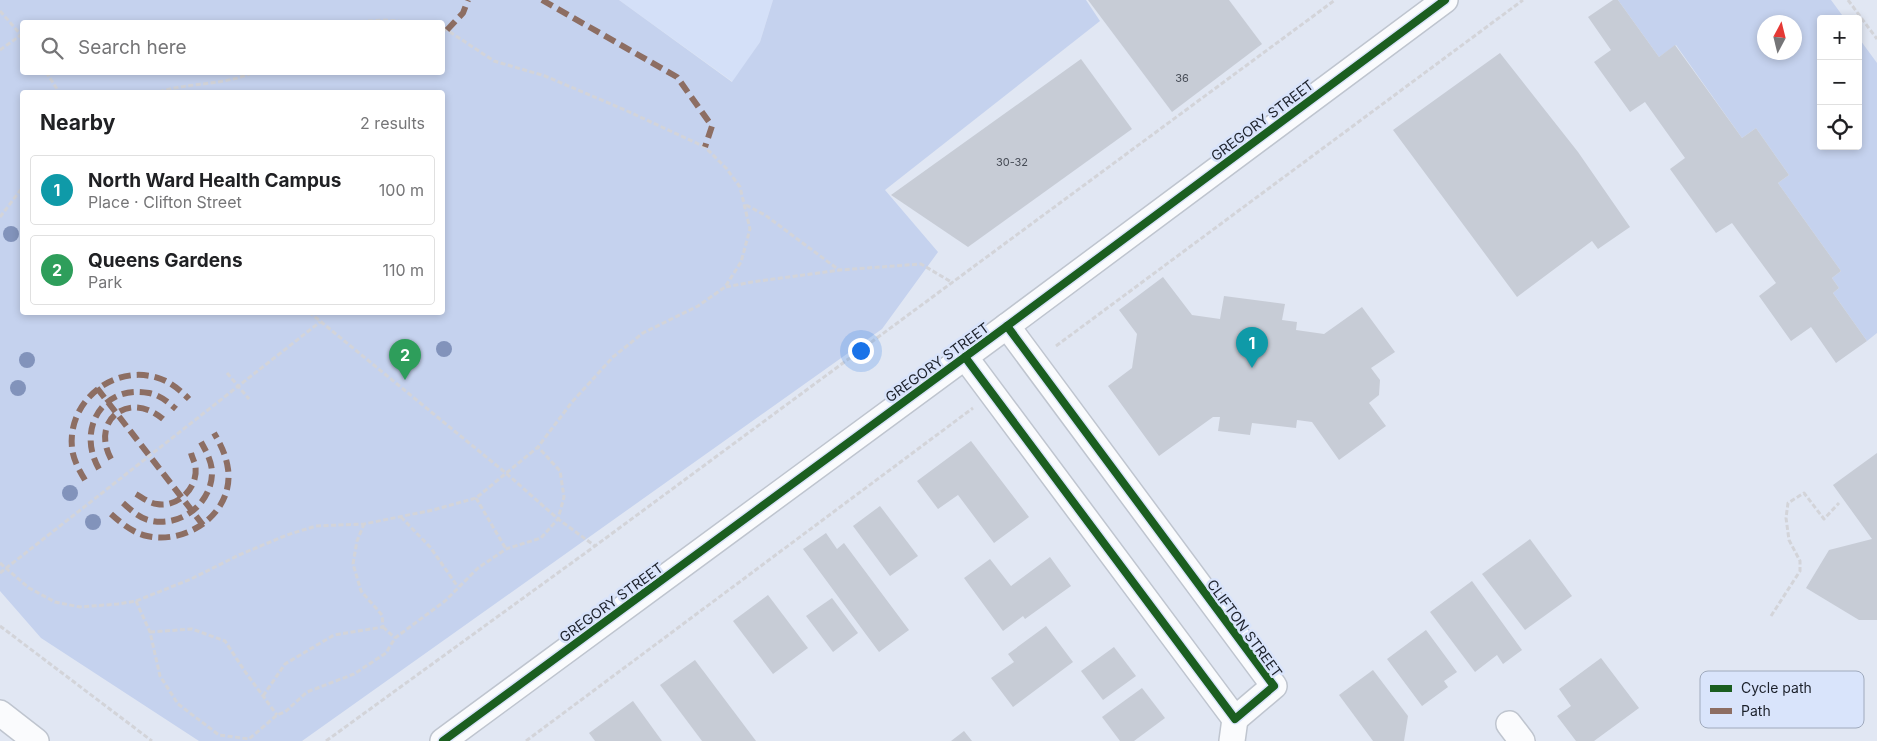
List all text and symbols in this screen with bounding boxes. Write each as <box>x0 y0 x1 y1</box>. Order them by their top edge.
north arrow <box>1757 15 1802 60</box>
map controls <box>1817 15 1862 150</box>
button: + <box>1817 15 1862 60</box>
search box <box>20 20 445 75</box>
icon: search <box>38 34 66 62</box>
text: Search here <box>78 36 187 59</box>
button: − <box>1817 60 1862 105</box>
house number: 36 <box>1175 71 1189 85</box>
street label: GREGORY STREET <box>1207 76 1317 164</box>
button: locate <box>1817 105 1862 150</box>
text: Nearby <box>40 110 115 135</box>
text: 2 results <box>360 113 425 133</box>
house number: 30-32 <box>996 155 1028 169</box>
text: North Ward Health Campus <box>88 169 341 192</box>
text: 1 <box>54 180 60 200</box>
text: 100 m <box>379 180 424 200</box>
text: Place · Clifton Street <box>88 192 242 212</box>
text: Queens Gardens <box>88 249 243 272</box>
text: 2 <box>52 260 62 280</box>
text: 110 m <box>382 260 424 280</box>
text: Park <box>88 272 122 292</box>
street label: GREGORY STREET <box>882 319 992 405</box>
pin: 1 <box>1236 327 1268 368</box>
your location <box>848 338 874 364</box>
pin: 2 <box>389 339 421 380</box>
street label: GREGORY STREET <box>556 559 666 645</box>
street label: CLIFTON STREET <box>1204 576 1286 680</box>
legend <box>1700 671 1864 728</box>
text: Cycle path <box>1741 679 1812 696</box>
text: Path <box>1741 702 1771 719</box>

